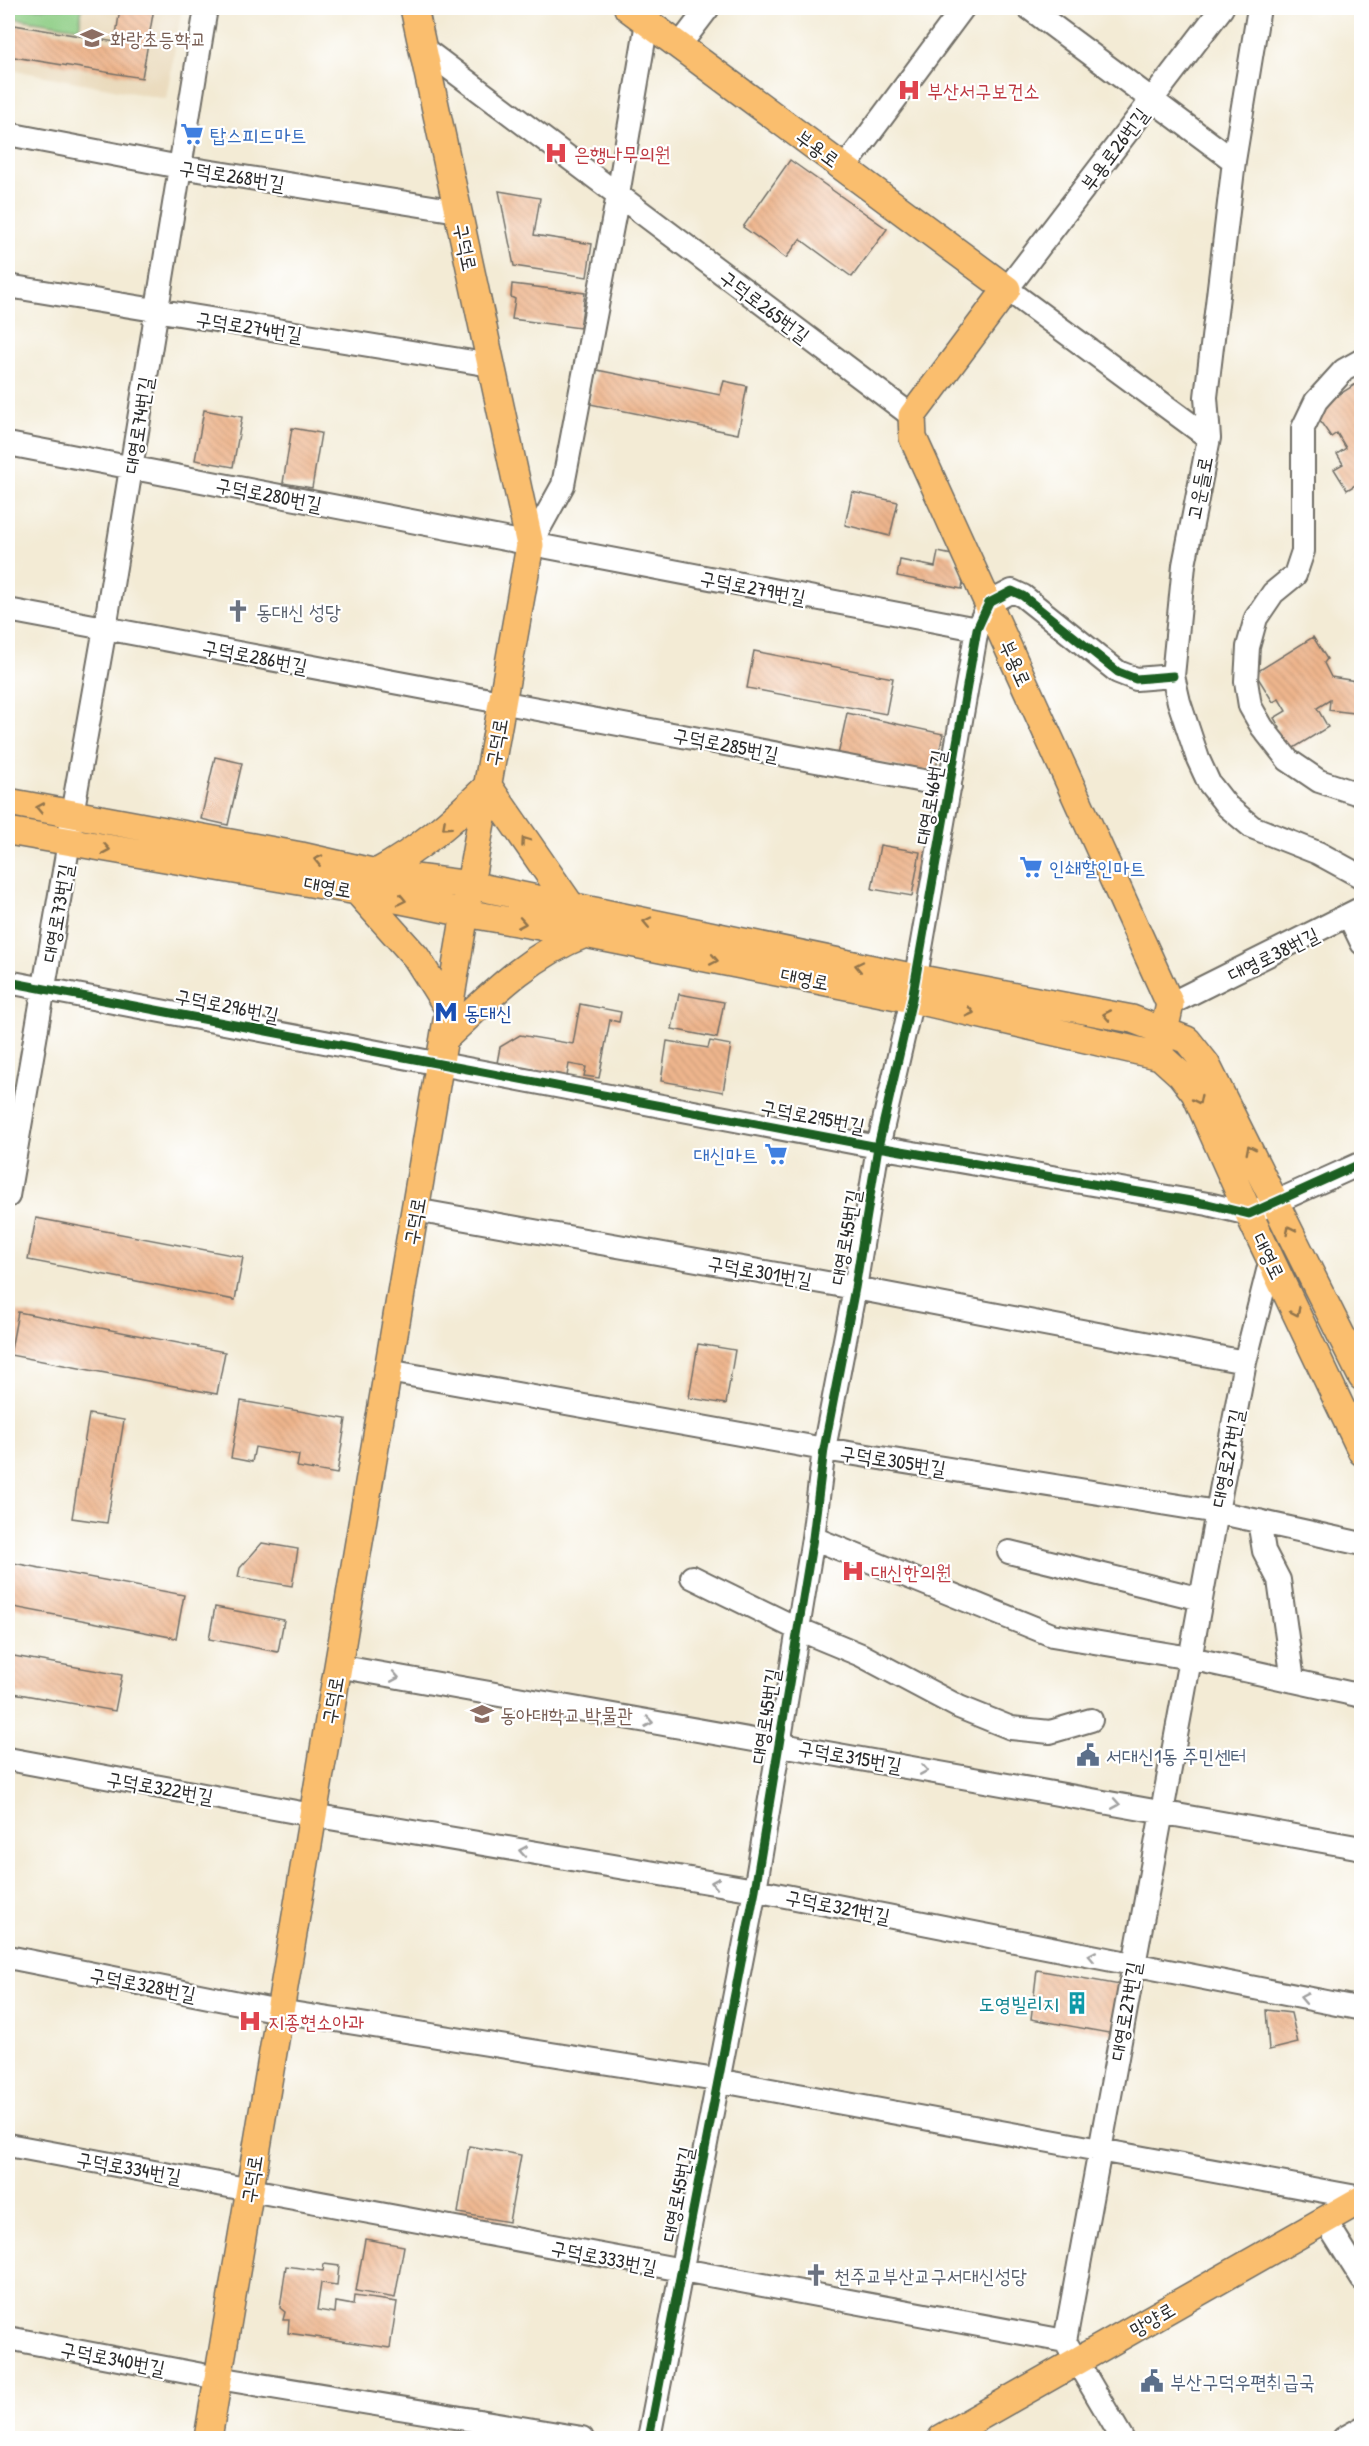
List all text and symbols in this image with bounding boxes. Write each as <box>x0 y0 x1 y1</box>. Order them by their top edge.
school or university icon: 화랑초등학교 <box>79 25 105 51</box>
place label: 화랑초등학교 <box>110 25 207 52</box>
hospital icon: 부산서구보건소 <box>896 77 922 103</box>
place label: 부산서구보건소 <box>927 77 1040 104</box>
street label: 부용로26번길 <box>1074 102 1154 196</box>
supermarket icon: 탑스피드마트 <box>179 121 205 147</box>
place label: 탑스피드마트 <box>210 121 307 148</box>
street label: 부용로 <box>791 123 845 173</box>
hospital icon: 은행나무의원 <box>543 140 569 166</box>
place label: 은행나무의원 <box>574 140 671 167</box>
street label: 구덕로268번길 <box>177 153 287 197</box>
street label: 구덕로 <box>448 221 484 273</box>
street label: 구덕로265번길 <box>714 263 816 349</box>
street label: 구덕로274번길 <box>194 304 304 348</box>
street label: 대영로74번길 <box>117 375 159 475</box>
street label: 고운들로 <box>1180 454 1218 522</box>
street label: 구덕로280번길 <box>214 470 324 518</box>
street label: 구덕로279번길 <box>698 564 808 610</box>
church icon: 동대신 성당 <box>225 598 251 624</box>
place label: 동대신 성당 <box>256 598 341 625</box>
street label: 구덕로286번길 <box>200 633 310 679</box>
street label: 부용로 <box>994 635 1038 691</box>
street label: 구덕로 <box>479 716 513 768</box>
street label: 구덕로285번길 <box>671 721 781 767</box>
street label: 대영로46번길 <box>908 747 952 847</box>
one-way arrow <box>35 802 45 815</box>
one-way arrow <box>442 819 453 830</box>
one-way arrow <box>521 836 532 847</box>
one-way arrow <box>102 842 111 854</box>
supermarket icon: 인쇄할인마트 <box>1018 854 1044 880</box>
place label: 인쇄할인마트 <box>1049 854 1146 881</box>
one-way arrow <box>314 855 324 868</box>
street label: 대영로73번길 <box>35 862 79 964</box>
street label: 대영로 <box>302 869 354 903</box>
one-way arrow <box>397 893 407 906</box>
one-way arrow <box>642 916 652 929</box>
one-way arrow <box>517 917 527 929</box>
street label: 대영로38번길 <box>1223 920 1323 988</box>
one-way arrow <box>708 953 718 966</box>
street label: 대영로 <box>779 960 831 996</box>
one-way arrow <box>854 960 864 973</box>
street label: 구덕로296번길 <box>173 982 281 1028</box>
metro station icon: 동대신 <box>433 999 459 1025</box>
place label: 동대신 <box>464 999 512 1026</box>
one-way arrow <box>964 1005 974 1018</box>
one-way arrow <box>1103 1009 1113 1022</box>
street label: 구덕로295번길 <box>759 1093 867 1139</box>
one-way arrow <box>1190 1093 1202 1104</box>
place label: 대신마트 <box>694 1141 758 1168</box>
supermarket icon: 대신마트 <box>763 1141 789 1167</box>
one-way arrow <box>1245 1145 1257 1156</box>
street label: 대영로45번길 <box>823 1187 867 1287</box>
street label: 구덕로 <box>397 1195 431 1247</box>
one-way arrow <box>1286 1226 1297 1237</box>
street label: 대영로 <box>1246 1228 1292 1284</box>
street label: 구덕로301번길 <box>706 1249 814 1293</box>
one-way arrow <box>1289 1306 1301 1317</box>
street label: 대영로27번길 <box>1204 1406 1250 1510</box>
street label: 구덕로305번길 <box>838 1438 948 1482</box>
hospital icon: 대신한의원 <box>840 1558 866 1584</box>
place label: 대신한의원 <box>871 1558 951 1585</box>
street label: 대영로45번길 <box>744 1666 786 1766</box>
one-way arrow <box>390 1670 400 1682</box>
street label: 구덕로 <box>315 1674 349 1726</box>
school or university icon: 동아대학교 박물관 <box>469 1701 495 1727</box>
place label: 동아대학교 박물관 <box>500 1701 633 1728</box>
one-way arrow <box>644 1715 654 1728</box>
street label: 구덕로315번길 <box>796 1734 904 1778</box>
public building icon: 서대신1동 주민센터 <box>1075 1742 1101 1768</box>
place label: 서대신1동 주민센터 <box>1106 1742 1247 1769</box>
one-way arrow <box>919 1763 928 1775</box>
street label: 구덕로322번길 <box>104 1764 216 1810</box>
one-way arrow <box>1110 1797 1120 1810</box>
one-way arrow <box>518 1845 528 1857</box>
one-way arrow <box>711 1877 721 1890</box>
street label: 구덕로321번길 <box>783 1883 893 1929</box>
one-way arrow <box>1088 1950 1098 1963</box>
street label: 구덕로328번길 <box>88 1960 198 2008</box>
street label: 대영로27번길 <box>1103 1960 1147 2062</box>
place label: 도영빌리지 <box>979 1990 1059 2017</box>
building icon: 도영빌리지 <box>1064 1990 1090 2016</box>
one-way arrow <box>1299 1992 1309 2005</box>
hospital icon: 지종현소아과 <box>237 2008 263 2034</box>
place label: 지종현소아과 <box>268 2008 365 2035</box>
street label: 대영로45번길 <box>655 2144 699 2244</box>
street label: 구덕로334번길 <box>75 2145 183 2189</box>
street label: 구덕로 <box>234 2153 268 2205</box>
street label: 구덕로333번길 <box>549 2234 659 2280</box>
church icon: 천주교부산교구서대신성당 <box>803 2262 829 2288</box>
place label: 천주교부산교구서대신성당 <box>834 2262 1027 2289</box>
street label: 망양로 <box>1124 2295 1180 2343</box>
street label: 구덕로340번길 <box>58 2335 168 2381</box>
public building icon: 부산구덕우편취급국 <box>1139 2368 1165 2394</box>
place label: 부산구덕우편취급국 <box>1170 2368 1315 2395</box>

